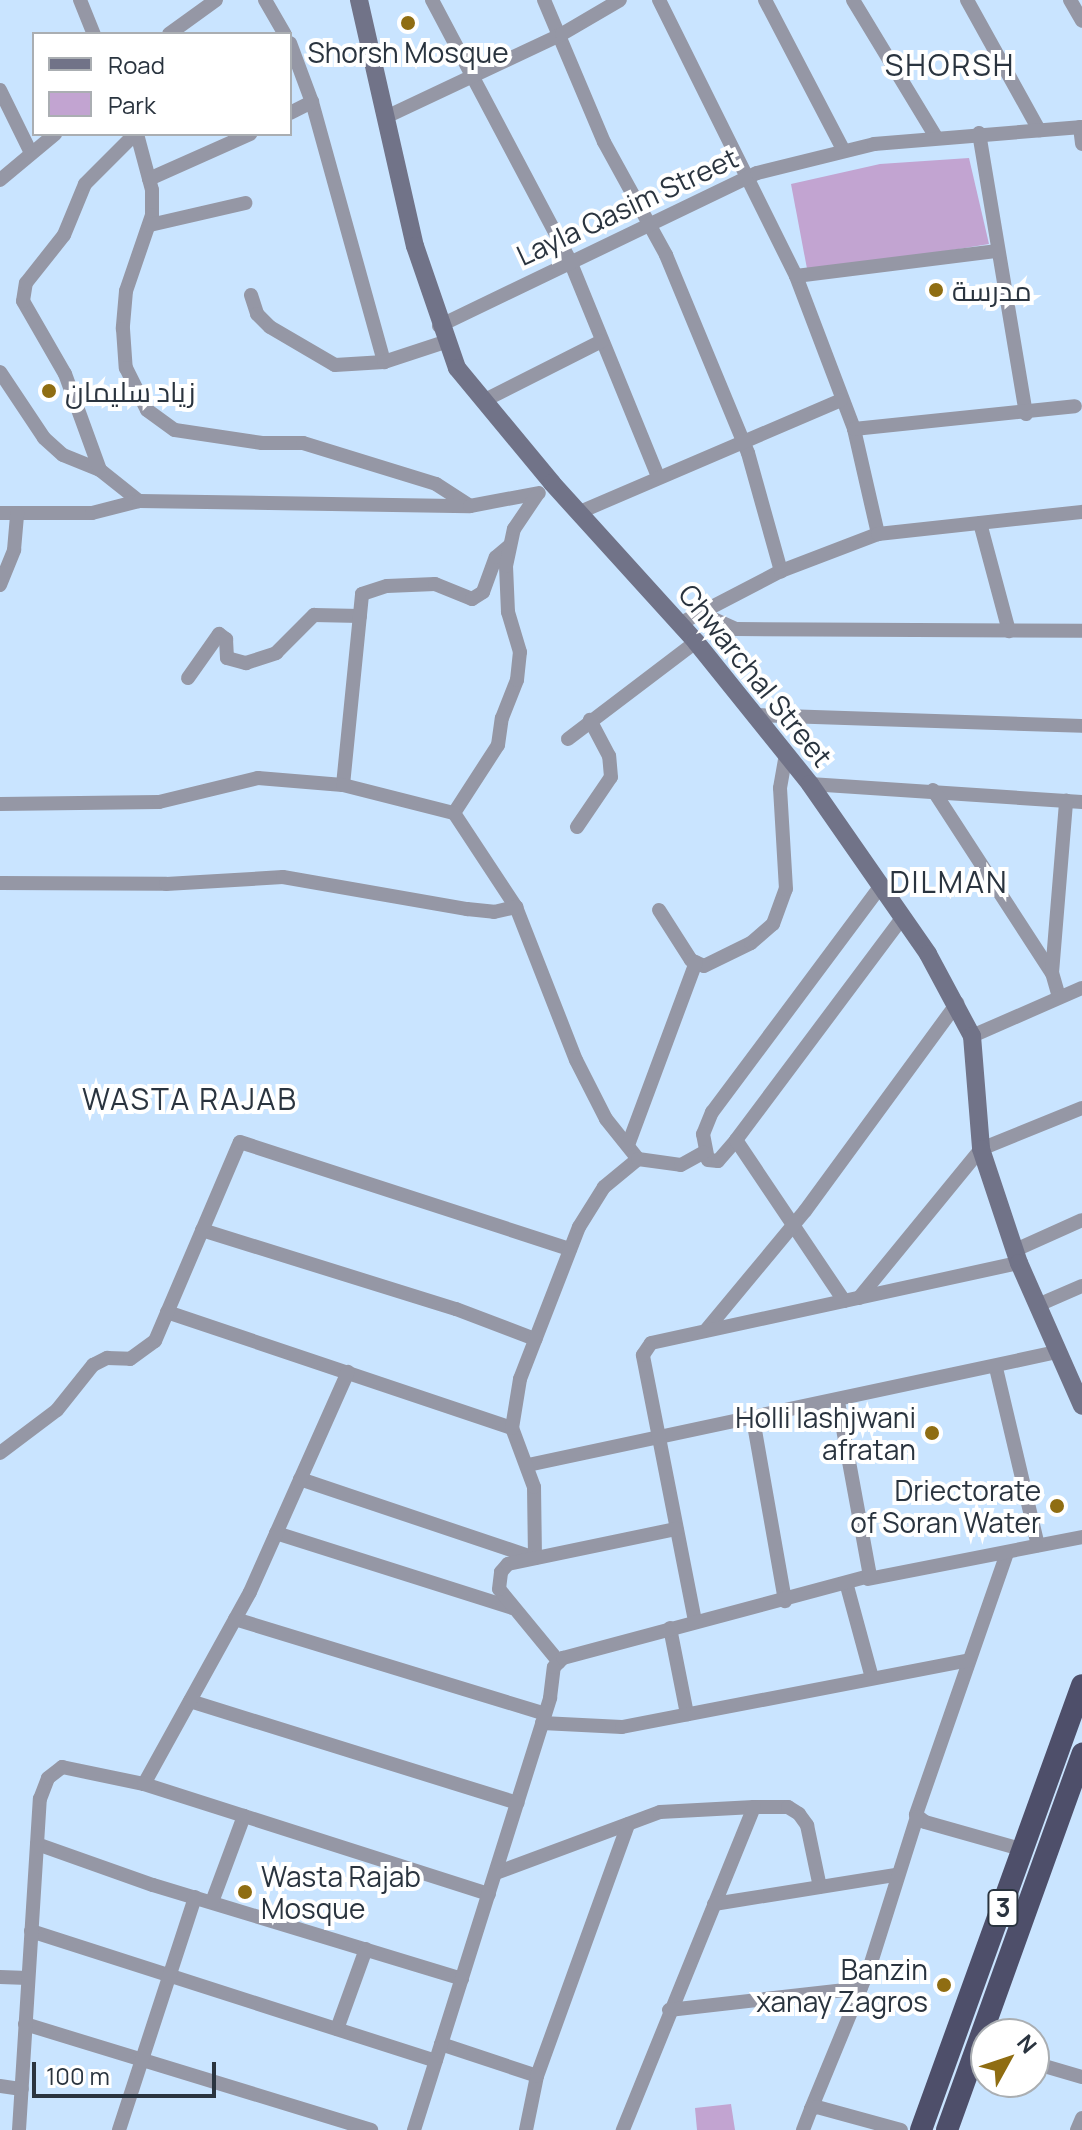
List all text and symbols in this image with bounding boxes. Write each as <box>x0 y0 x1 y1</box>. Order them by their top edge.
marker: Shorsh Mosque <box>399 14 417 32</box>
legend <box>32 32 292 136</box>
place label: Shorsh Mosque <box>307 35 509 69</box>
district label: SHORSH <box>885 47 1015 83</box>
text: Road <box>108 48 165 81</box>
text: Park <box>108 88 156 121</box>
street label: Layla Qasim Street <box>511 140 743 272</box>
place label: مدرسة <box>952 273 1032 307</box>
marker: مدرسة <box>927 281 945 299</box>
place label: زياد سليمان <box>65 374 195 408</box>
marker: زياد سليمان <box>40 382 58 400</box>
street label: Chwarchal Street <box>672 577 840 773</box>
district label: DILMAN <box>889 864 1009 900</box>
district label: WASTA RAJAB <box>82 1081 298 1117</box>
place label: Holli lashjwani afratan <box>735 1400 916 1466</box>
marker: Holli lashjwani afratan <box>923 1424 941 1442</box>
place label: Driectorate of Soran Water <box>850 1473 1041 1539</box>
marker: Driectorate of Soran Water <box>1048 1497 1066 1515</box>
place label: Wasta Rajab Mosque <box>261 1859 421 1925</box>
marker: Wasta Rajab Mosque <box>236 1883 254 1901</box>
road number: 3 <box>987 1886 1019 1930</box>
place label: Banzin xanay Zagros <box>756 1952 928 2018</box>
marker: Banzin xanay Zagros <box>935 1976 953 1994</box>
north arrow <box>970 2018 1050 2098</box>
text: N <box>1010 2028 1043 2060</box>
scale bar <box>36 2046 220 2096</box>
text: 100 m <box>46 2059 110 2092</box>

